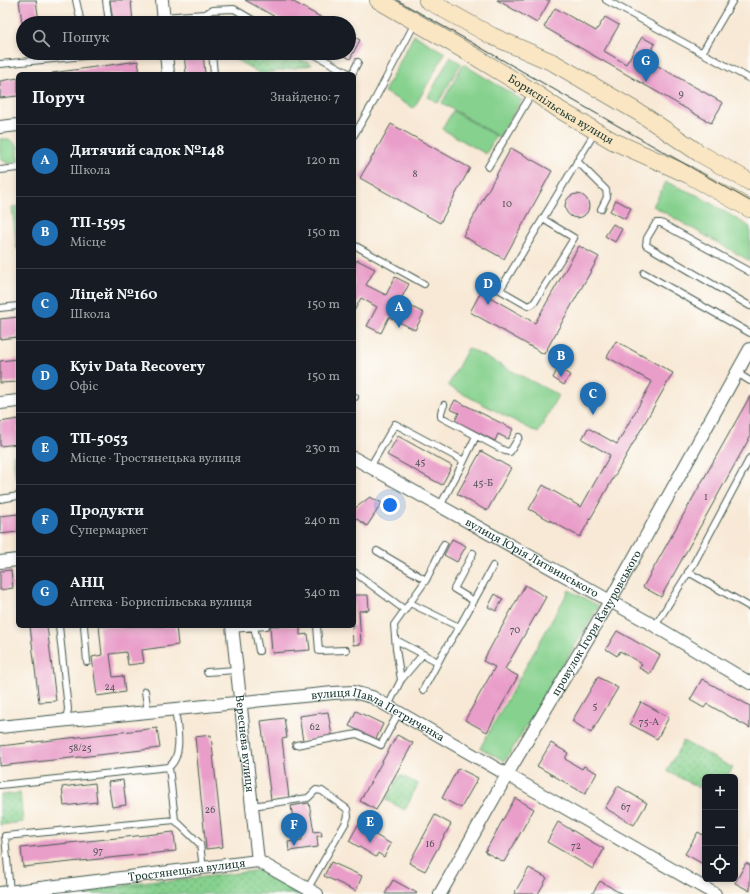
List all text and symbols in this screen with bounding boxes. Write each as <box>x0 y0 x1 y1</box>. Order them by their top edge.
search box <box>16 16 356 60</box>
icon: search <box>30 27 52 49</box>
text: Пошук <box>62 28 110 49</box>
pin: G <box>633 49 659 82</box>
street label: Бориспільська вулиця <box>504 71 616 149</box>
text: Поруч <box>32 87 85 110</box>
house number: 9 <box>678 87 684 101</box>
text: Знайдено: 7 <box>270 89 340 107</box>
text: Дитячий садок №148 <box>70 141 224 162</box>
text: A <box>40 152 50 170</box>
text: 120 m <box>306 152 340 170</box>
text: Школа <box>70 162 110 180</box>
house number: 8 <box>412 167 418 181</box>
house number: 10 <box>502 197 512 211</box>
text: ТП-1595 <box>70 213 125 234</box>
text: B <box>41 224 49 242</box>
text: 150 m <box>307 224 340 242</box>
text: Місце <box>70 234 106 252</box>
pin: D <box>475 272 501 305</box>
text: Ліцей №160 <box>70 285 158 306</box>
pin: A <box>386 295 412 328</box>
text: C <box>41 296 49 314</box>
text: 150 m <box>307 296 340 314</box>
text: Школа <box>70 306 110 324</box>
pin: B <box>548 344 574 377</box>
text: Kyiv Data Recovery <box>70 357 205 378</box>
text: D <box>40 368 50 386</box>
text: 150 m <box>307 368 340 386</box>
text: Офіс <box>70 378 98 396</box>
pin: C <box>580 382 606 415</box>
text: ТП-5053 <box>70 429 128 450</box>
text: E <box>41 440 49 458</box>
text: 230 m <box>305 440 340 458</box>
text: Місце · Тростянецька вулиця <box>70 450 241 468</box>
house number: 45 <box>415 455 425 469</box>
house number: 45-Б <box>473 476 493 490</box>
house number: 1 <box>704 490 708 504</box>
your location <box>380 495 400 515</box>
text: Продукти <box>70 501 144 522</box>
text: F <box>41 512 49 530</box>
text: 240 m <box>304 512 340 530</box>
street label: вулиця Юрія Литвинського <box>462 515 601 602</box>
text: Супермаркет <box>70 522 148 540</box>
street label: провулок Ігоря Качуровського <box>548 547 646 699</box>
text: АНЦ <box>70 573 105 594</box>
text: G <box>40 584 50 602</box>
text: 340 m <box>304 584 340 602</box>
text: Аптека · Бориспільська вулиця <box>70 594 252 612</box>
house number: 70 <box>510 623 520 637</box>
house number: 24 <box>104 680 116 694</box>
street label: вулиця Павла Петриченка <box>311 685 447 746</box>
street label: Вереснева вулиця <box>231 694 257 793</box>
house number: 5 <box>593 699 598 713</box>
house number: 75-А <box>639 715 659 729</box>
house number: 62 <box>310 720 320 734</box>
house number: 58/25 <box>68 741 92 755</box>
map controls <box>702 774 738 882</box>
button: + <box>702 774 738 810</box>
house number: 67 <box>621 800 631 814</box>
house number: 26 <box>205 803 215 817</box>
pin: E <box>357 810 383 843</box>
button: − <box>702 810 738 846</box>
pin: F <box>281 813 307 846</box>
house number: 16 <box>426 837 434 851</box>
house number: 72 <box>571 839 581 853</box>
house number: 97 <box>93 844 103 858</box>
button: locate <box>702 846 738 882</box>
street label: Тростянецька вулиця <box>127 856 246 886</box>

